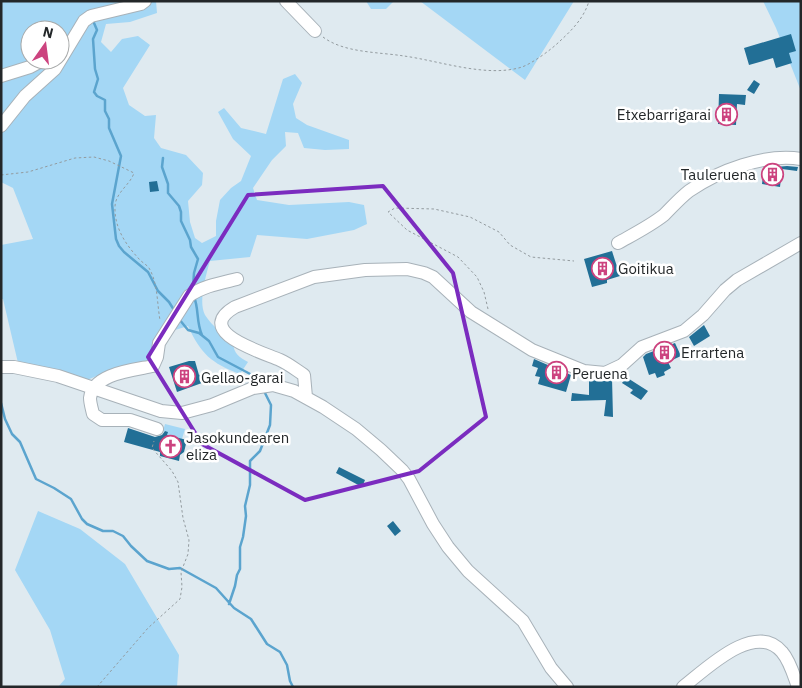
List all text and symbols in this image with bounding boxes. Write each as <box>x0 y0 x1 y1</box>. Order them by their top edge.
north arrow <box>20 20 70 70</box>
text: N <box>41 22 55 42</box>
building icon: Etxebarrigarai <box>715 102 739 126</box>
place label: Etxebarrigarai <box>617 105 711 124</box>
building icon: Tauleruena <box>760 162 784 186</box>
place label: Tauleruena <box>681 165 756 184</box>
building icon: Goitikua <box>590 256 614 280</box>
place label: Goitikua <box>618 259 674 278</box>
building icon: Errartena <box>653 340 677 364</box>
place label: Errartena <box>681 343 744 362</box>
building icon: Peruena <box>544 361 568 385</box>
place label: Peruena <box>572 364 628 383</box>
building icon: Gellao-garai <box>173 365 197 389</box>
place label: Gellao-garai <box>201 368 283 387</box>
place label: Jasokundearen eliza <box>186 428 289 464</box>
church icon: Jasokundearen eliza <box>158 434 182 458</box>

